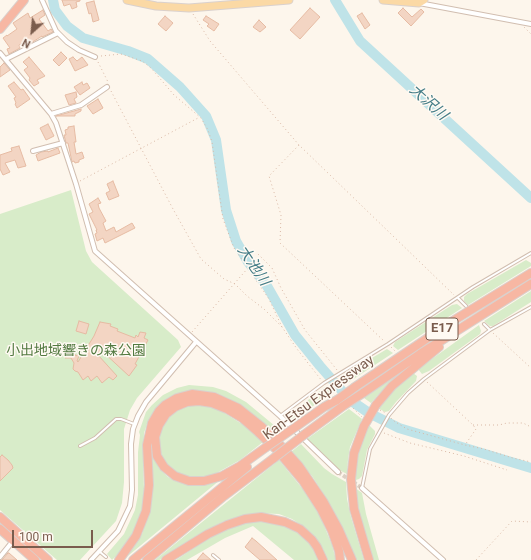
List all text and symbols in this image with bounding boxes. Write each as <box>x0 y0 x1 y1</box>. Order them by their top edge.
north arrow <box>12 12 52 52</box>
text: N <box>20 36 33 51</box>
water label: 大沢川 <box>405 81 451 125</box>
water label: 大池川 <box>233 242 273 290</box>
road number: E17 <box>426 318 458 340</box>
park label: 小出地域響きの森公園 <box>6 343 146 359</box>
street label: Kan-Etsu Expressway <box>260 352 378 444</box>
scale bar <box>14 522 95 548</box>
text: 100 m <box>19 530 53 544</box>

